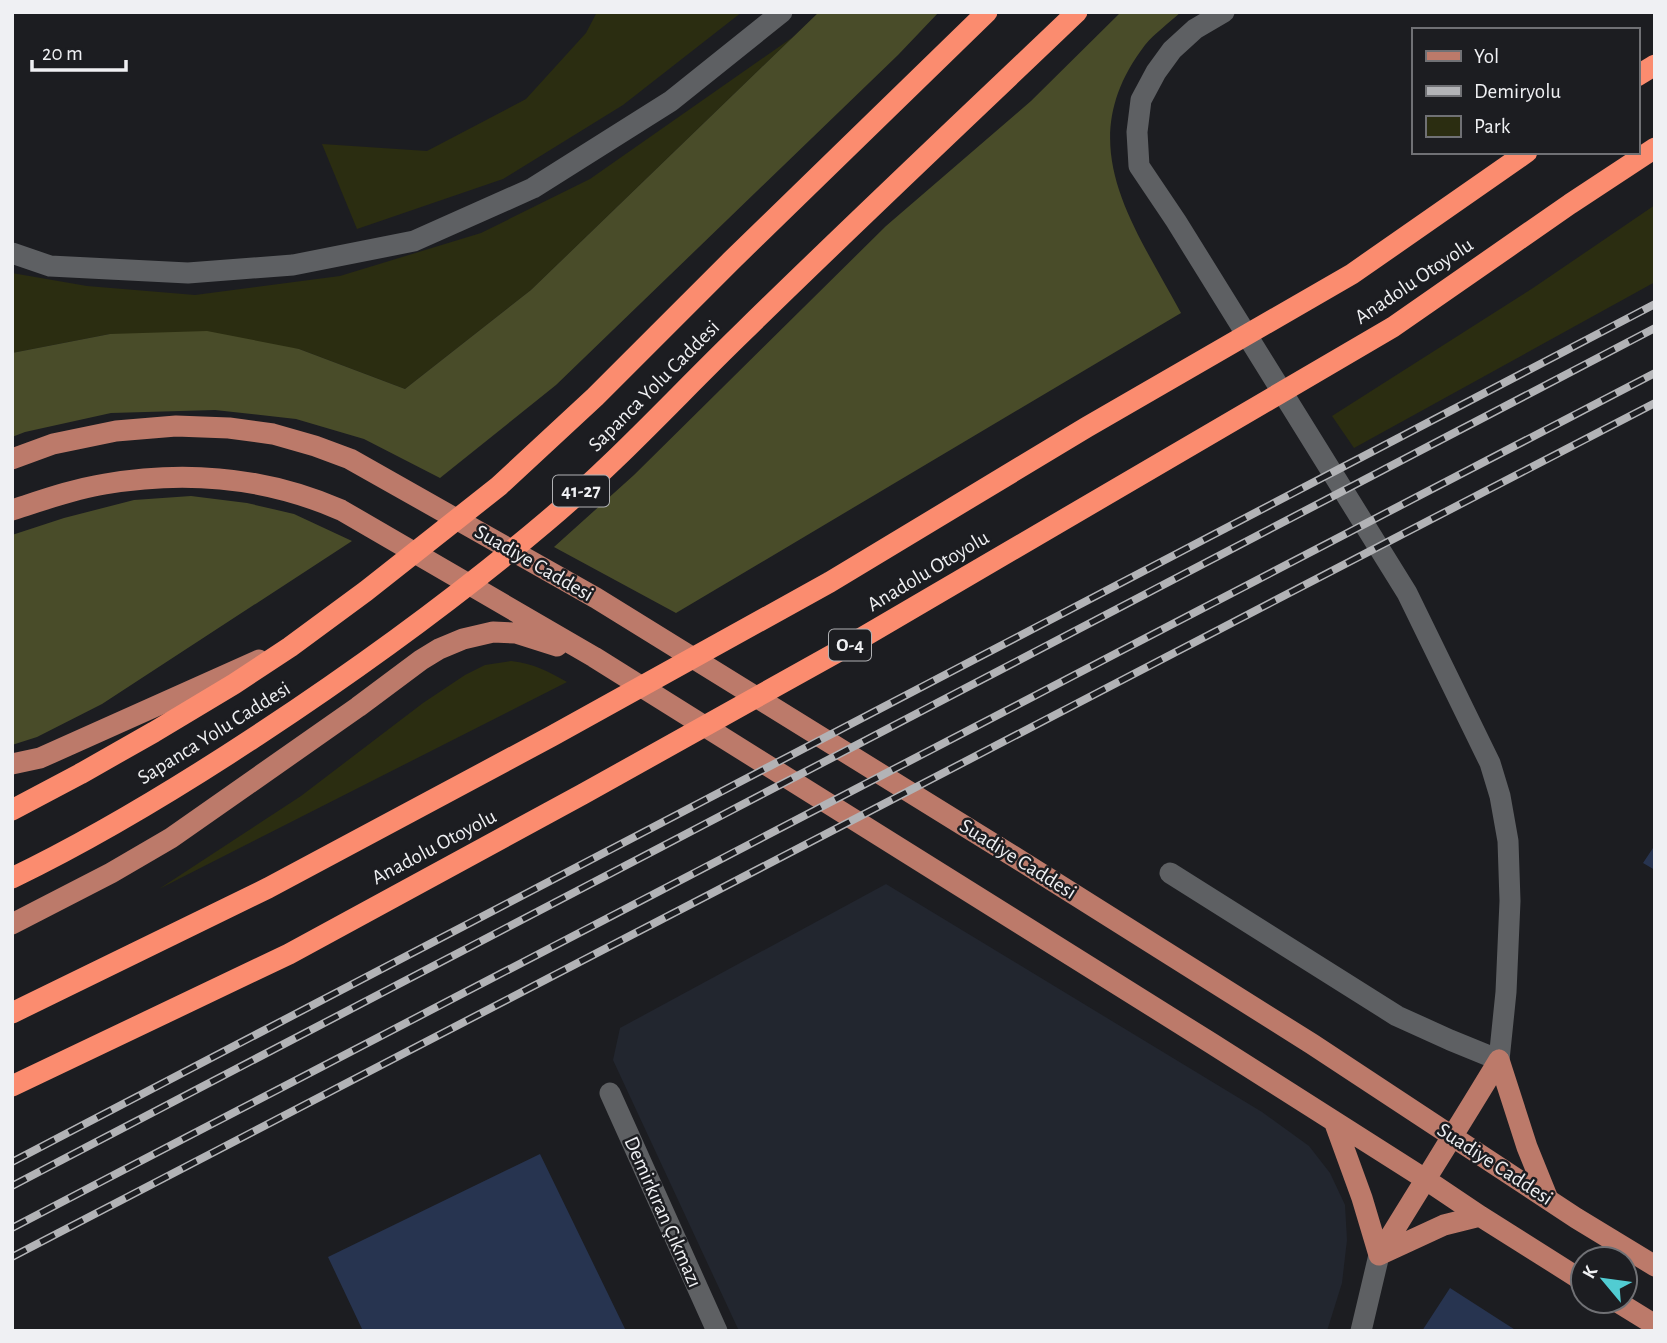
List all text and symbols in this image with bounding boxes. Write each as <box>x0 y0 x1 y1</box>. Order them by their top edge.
scale bar <box>32 28 126 72</box>
legend <box>1412 28 1639 154</box>
text: 20 m <box>42 43 83 64</box>
text: Yol <box>1474 46 1499 67</box>
text: Demiryolu <box>1474 81 1561 102</box>
text: Park <box>1474 116 1511 137</box>
street label: Anadolu Otoyolu <box>1351 234 1477 328</box>
street label: Sapanca Yolu Caddesi <box>585 317 723 455</box>
road number: 41-27 <box>553 476 609 506</box>
street label: Suadiye Caddesi <box>471 521 597 605</box>
street label: Anadolu Otoyolu <box>864 526 993 615</box>
road number: O-4 <box>829 630 871 660</box>
street label: Sapanca Yolu Caddesi <box>134 678 294 788</box>
street label: Anadolu Otoyolu <box>368 805 500 889</box>
street label: Suadiye Caddesi <box>956 815 1080 903</box>
street label: Suadiye Caddesi <box>1434 1119 1556 1209</box>
street label: Demirkıran Çıkmazı <box>620 1133 706 1291</box>
north arrow <box>1569 1245 1639 1315</box>
text: K <box>1579 1262 1602 1282</box>

